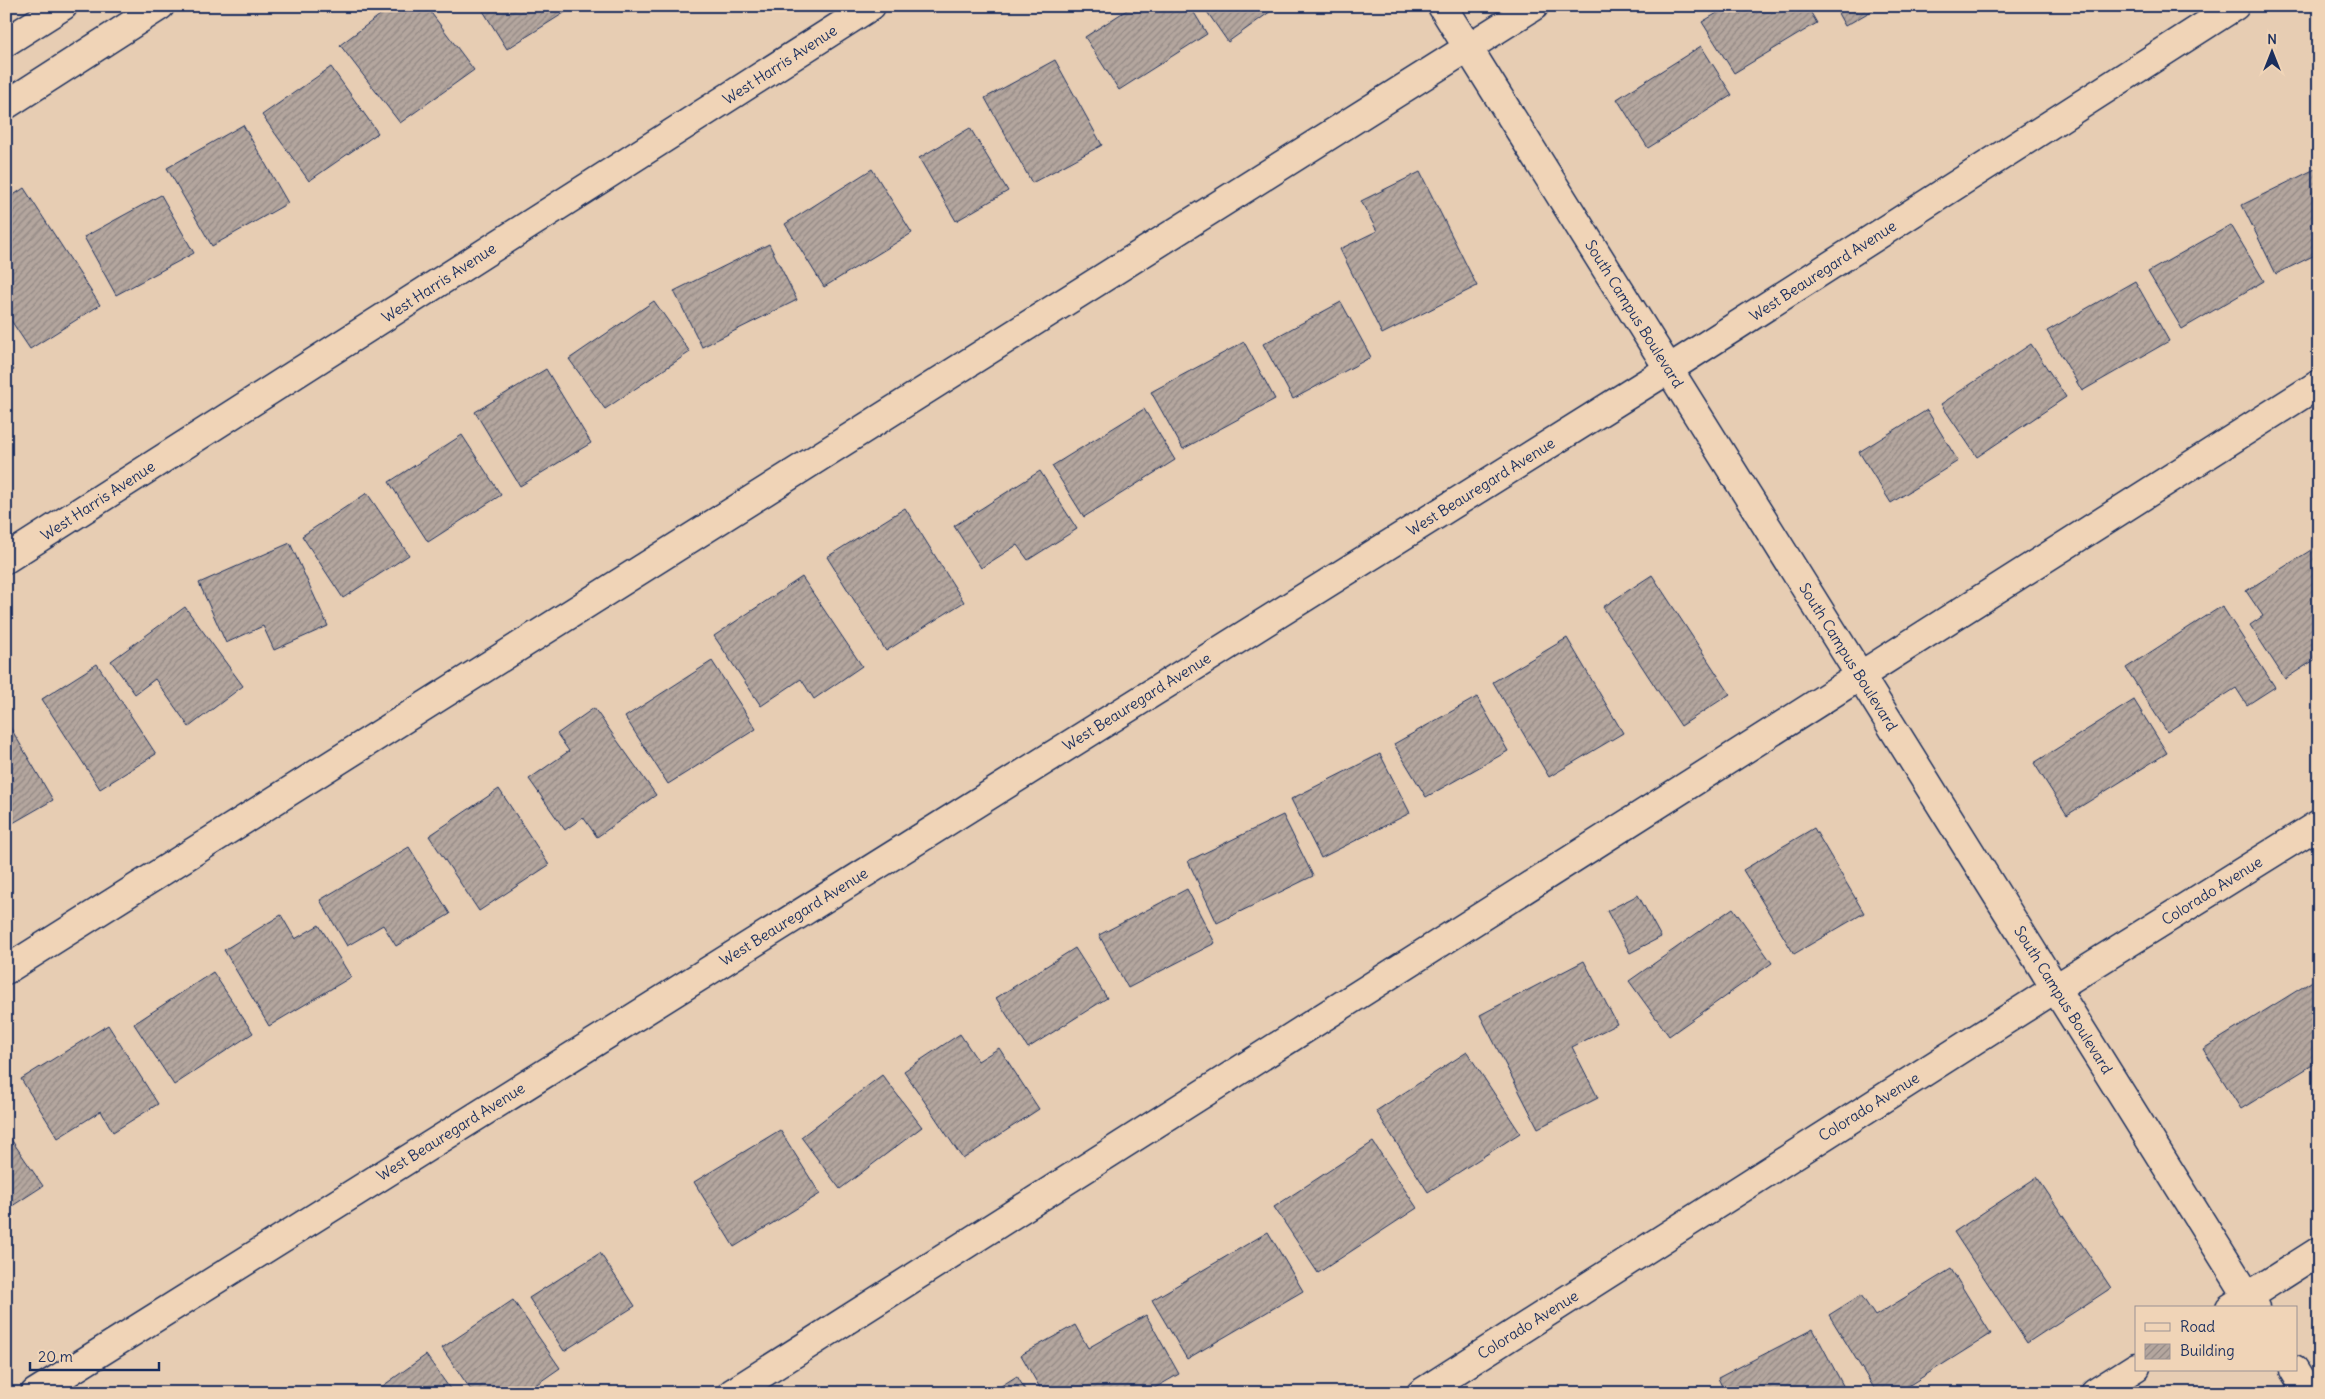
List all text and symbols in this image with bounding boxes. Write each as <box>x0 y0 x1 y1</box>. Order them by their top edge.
street label: West Harris Avenue <box>719 21 840 109</box>
north arrow <box>2248 28 2298 78</box>
text: N <box>2267 30 2277 48</box>
street label: West Beauregard Avenue <box>1746 216 1900 325</box>
street label: South Campus Boulevard <box>1581 236 1688 391</box>
street label: West Harris Avenue <box>378 239 499 327</box>
street label: West Beauregard Avenue <box>1403 433 1558 540</box>
street label: West Harris Avenue <box>37 457 158 545</box>
street label: South Campus Boulevard <box>1795 579 1902 734</box>
street label: West Beauregard Avenue <box>1059 648 1214 755</box>
street label: Colorado Avenue <box>2158 852 2266 929</box>
street label: West Beauregard Avenue <box>716 863 871 970</box>
street label: South Campus Boulevard <box>2010 922 2117 1077</box>
street label: Colorado Avenue <box>1815 1068 1923 1145</box>
street label: West Beauregard Avenue <box>373 1078 528 1185</box>
street label: Colorado Avenue <box>1474 1286 1582 1363</box>
legend <box>2135 1306 2298 1372</box>
text: Road <box>2180 1317 2215 1336</box>
scale bar <box>30 1339 159 1371</box>
text: Building <box>2180 1341 2235 1360</box>
text: 20 m <box>38 1347 73 1366</box>

